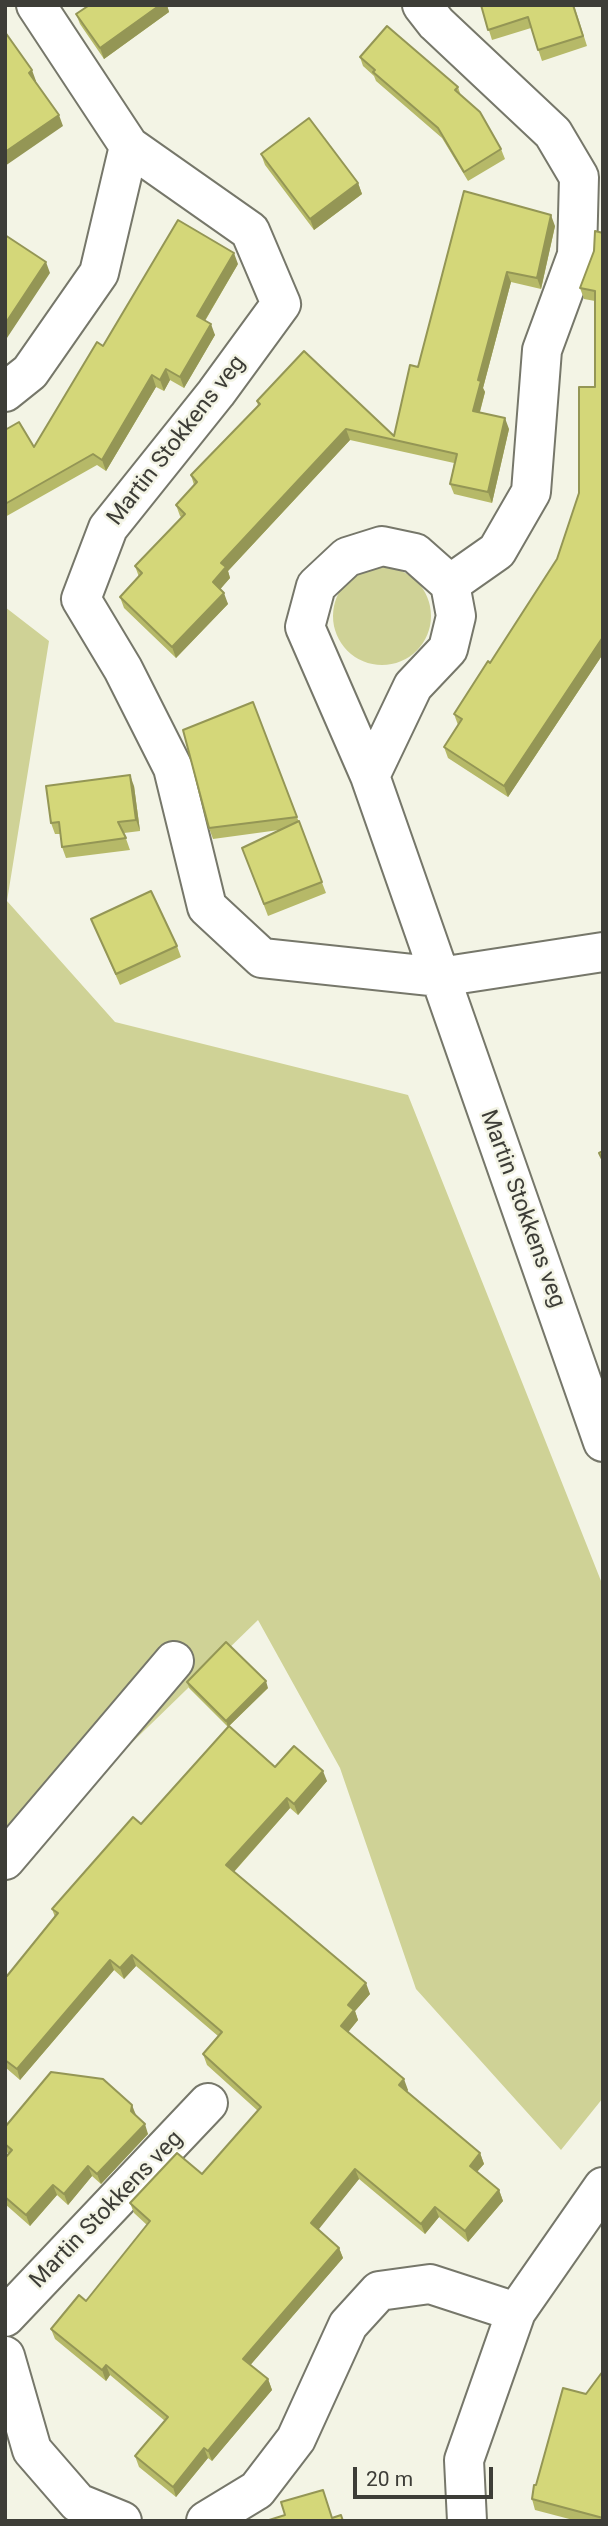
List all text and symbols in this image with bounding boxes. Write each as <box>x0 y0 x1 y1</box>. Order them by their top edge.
street label: Martin Stokkens veg <box>102 350 252 532</box>
street label: Martin Stokkens veg <box>473 1106 571 1312</box>
street label: Martin Stokkens veg <box>25 2126 189 2294</box>
scale bar <box>356 2452 496 2496</box>
text: 20 m <box>366 2467 413 2491</box>

